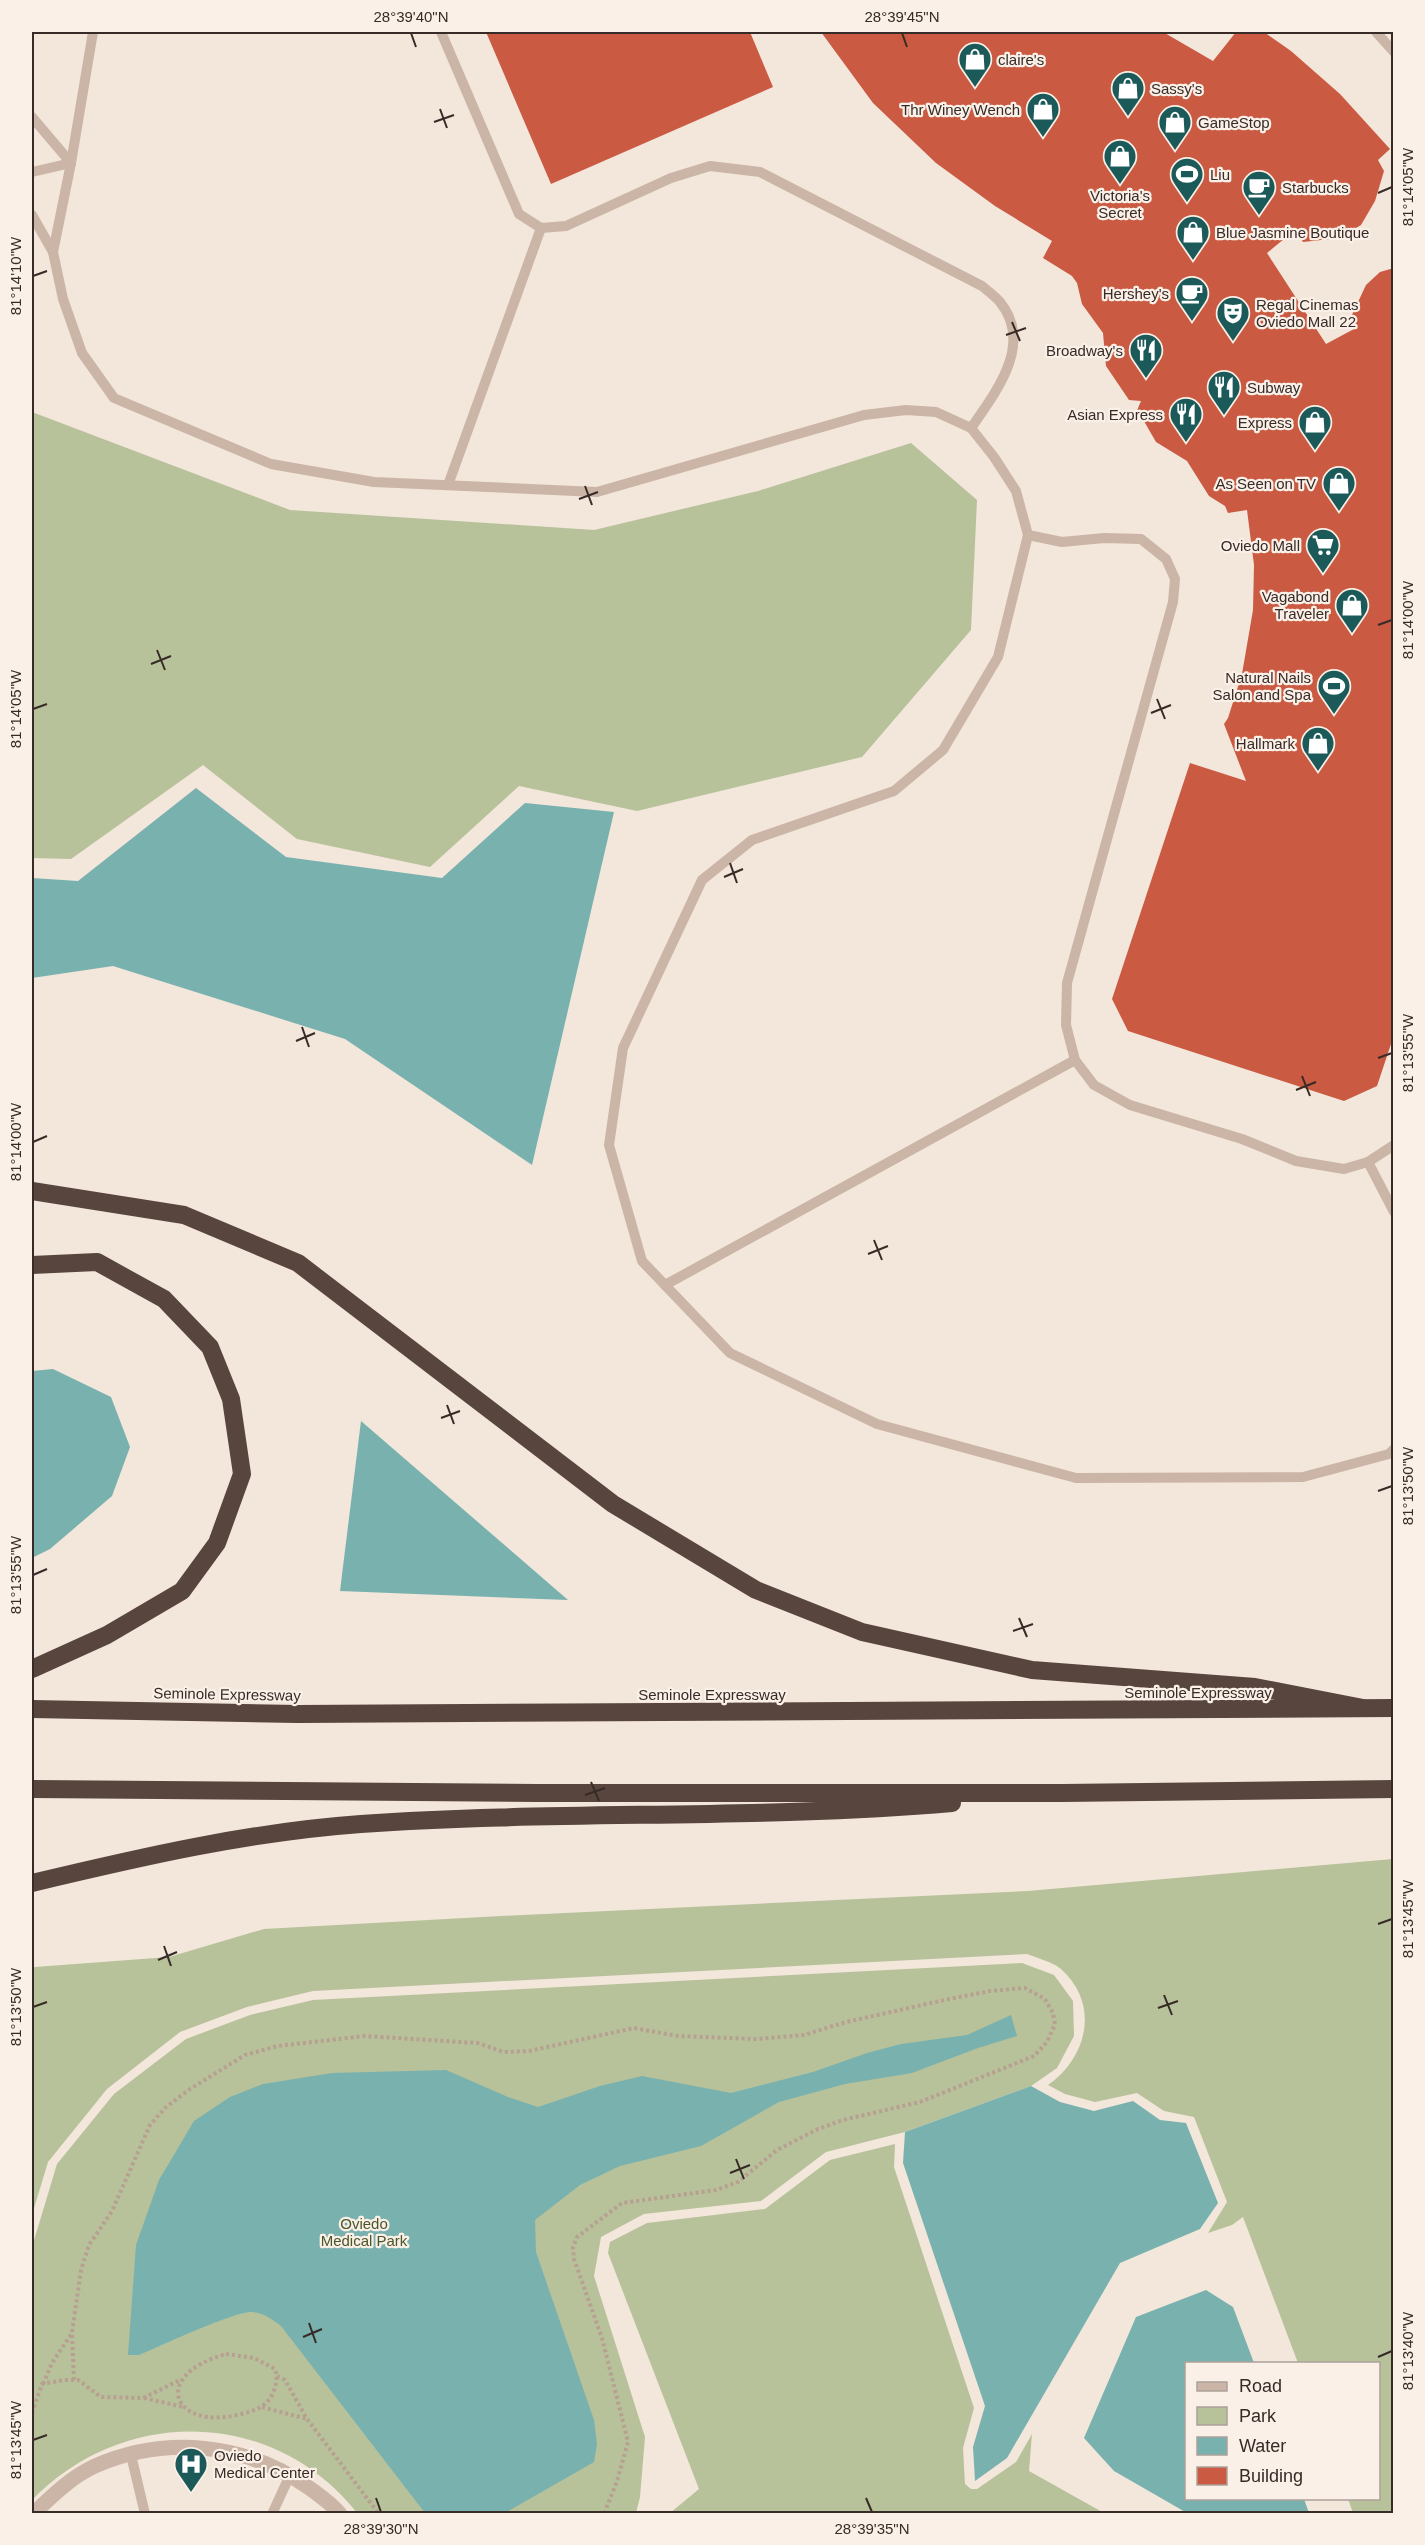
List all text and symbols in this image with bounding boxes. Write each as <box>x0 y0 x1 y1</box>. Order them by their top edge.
text: 28°39'40"N <box>373 8 449 25</box>
text: 28°39'45"N <box>864 8 940 25</box>
shop icon: claire's <box>957 41 993 88</box>
place label: claire's <box>998 51 1044 68</box>
shop icon: Sassy's <box>1110 70 1146 117</box>
place label: Sassy's <box>1151 80 1202 97</box>
shop icon: Thr Winey Wench <box>1025 91 1061 138</box>
place label: Thr Winey Wench <box>901 101 1020 118</box>
shop icon: GameStop <box>1157 104 1193 151</box>
place label: GameStop <box>1198 114 1270 131</box>
shop icon: Victoria's Secret <box>1102 138 1138 185</box>
text: 81°14'05"W <box>1399 147 1416 226</box>
sports icon: Liu <box>1169 156 1205 203</box>
place label: Liu <box>1210 166 1230 183</box>
cafe icon: Starbucks <box>1241 169 1277 216</box>
place label: Starbucks <box>1282 179 1349 196</box>
place label: Victoria's Secret <box>1090 187 1150 221</box>
shop icon: Blue Jasmine Boutique <box>1175 214 1211 261</box>
place label: Blue Jasmine Boutique <box>1216 224 1369 241</box>
text: 81°14'10"W <box>7 236 24 315</box>
cafe icon: Hershey's <box>1174 275 1210 322</box>
place label: Hershey's <box>1103 285 1169 302</box>
theatre icon: Regal Cinemas Oviedo Mall 22 <box>1215 295 1251 342</box>
place label: Regal Cinemas Oviedo Mall 22 <box>1256 296 1359 330</box>
restaurant icon: Broadway's <box>1128 332 1164 379</box>
place label: Broadway's <box>1046 342 1123 359</box>
restaurant icon: Subway <box>1206 369 1242 416</box>
place label: Subway <box>1247 379 1301 396</box>
restaurant icon: Asian Express <box>1168 396 1204 443</box>
shop icon: Express <box>1297 404 1333 451</box>
place label: Asian Express <box>1067 406 1163 423</box>
place label: Express <box>1238 414 1292 431</box>
shop icon: As Seen on TV <box>1321 465 1357 512</box>
place label: As Seen on TV <box>1215 475 1316 492</box>
supermarket icon: Oviedo Mall <box>1305 527 1341 574</box>
place label: Oviedo Mall <box>1221 537 1300 554</box>
text: 81°14'00"W <box>1399 580 1416 659</box>
shop icon: Vagabond Traveler <box>1334 587 1370 634</box>
place label: Vagabond Traveler <box>1262 588 1329 622</box>
sports icon: Natural Nails Salon and Spa <box>1316 668 1352 715</box>
text: 81°14'05"W <box>7 669 24 748</box>
place label: Natural Nails Salon and Spa <box>1213 669 1312 703</box>
shop icon: Hallmark <box>1300 725 1336 772</box>
place label: Hallmark <box>1236 735 1295 752</box>
text: 81°13'55"W <box>1399 1013 1416 1092</box>
text: 81°14'00"W <box>7 1102 24 1181</box>
text: 81°13'50"W <box>1399 1446 1416 1525</box>
text: 81°13'55"W <box>7 1535 24 1614</box>
street label: Seminole Expressway <box>153 1684 301 1704</box>
street label: Seminole Expressway <box>1124 1684 1272 1701</box>
street label: Seminole Expressway <box>638 1686 786 1703</box>
text: 81°13'45"W <box>1399 1879 1416 1958</box>
text: 81°13'50"W <box>7 1967 24 2046</box>
park label: Oviedo Medical Park <box>321 2215 408 2249</box>
text: 81°13'40"W <box>1399 2311 1416 2390</box>
legend <box>1185 2362 1380 2500</box>
text: Road <box>1239 2376 1282 2396</box>
text: 81°13'45"W <box>7 2400 24 2479</box>
text: Park <box>1239 2406 1277 2426</box>
text: Water <box>1239 2436 1286 2456</box>
hospital icon: Oviedo Medical Center <box>173 2446 209 2493</box>
place label: Oviedo Medical Center <box>214 2447 315 2481</box>
text: Building <box>1239 2466 1303 2486</box>
text: 28°39'30"N <box>343 2520 419 2537</box>
text: 28°39'35"N <box>834 2520 910 2537</box>

